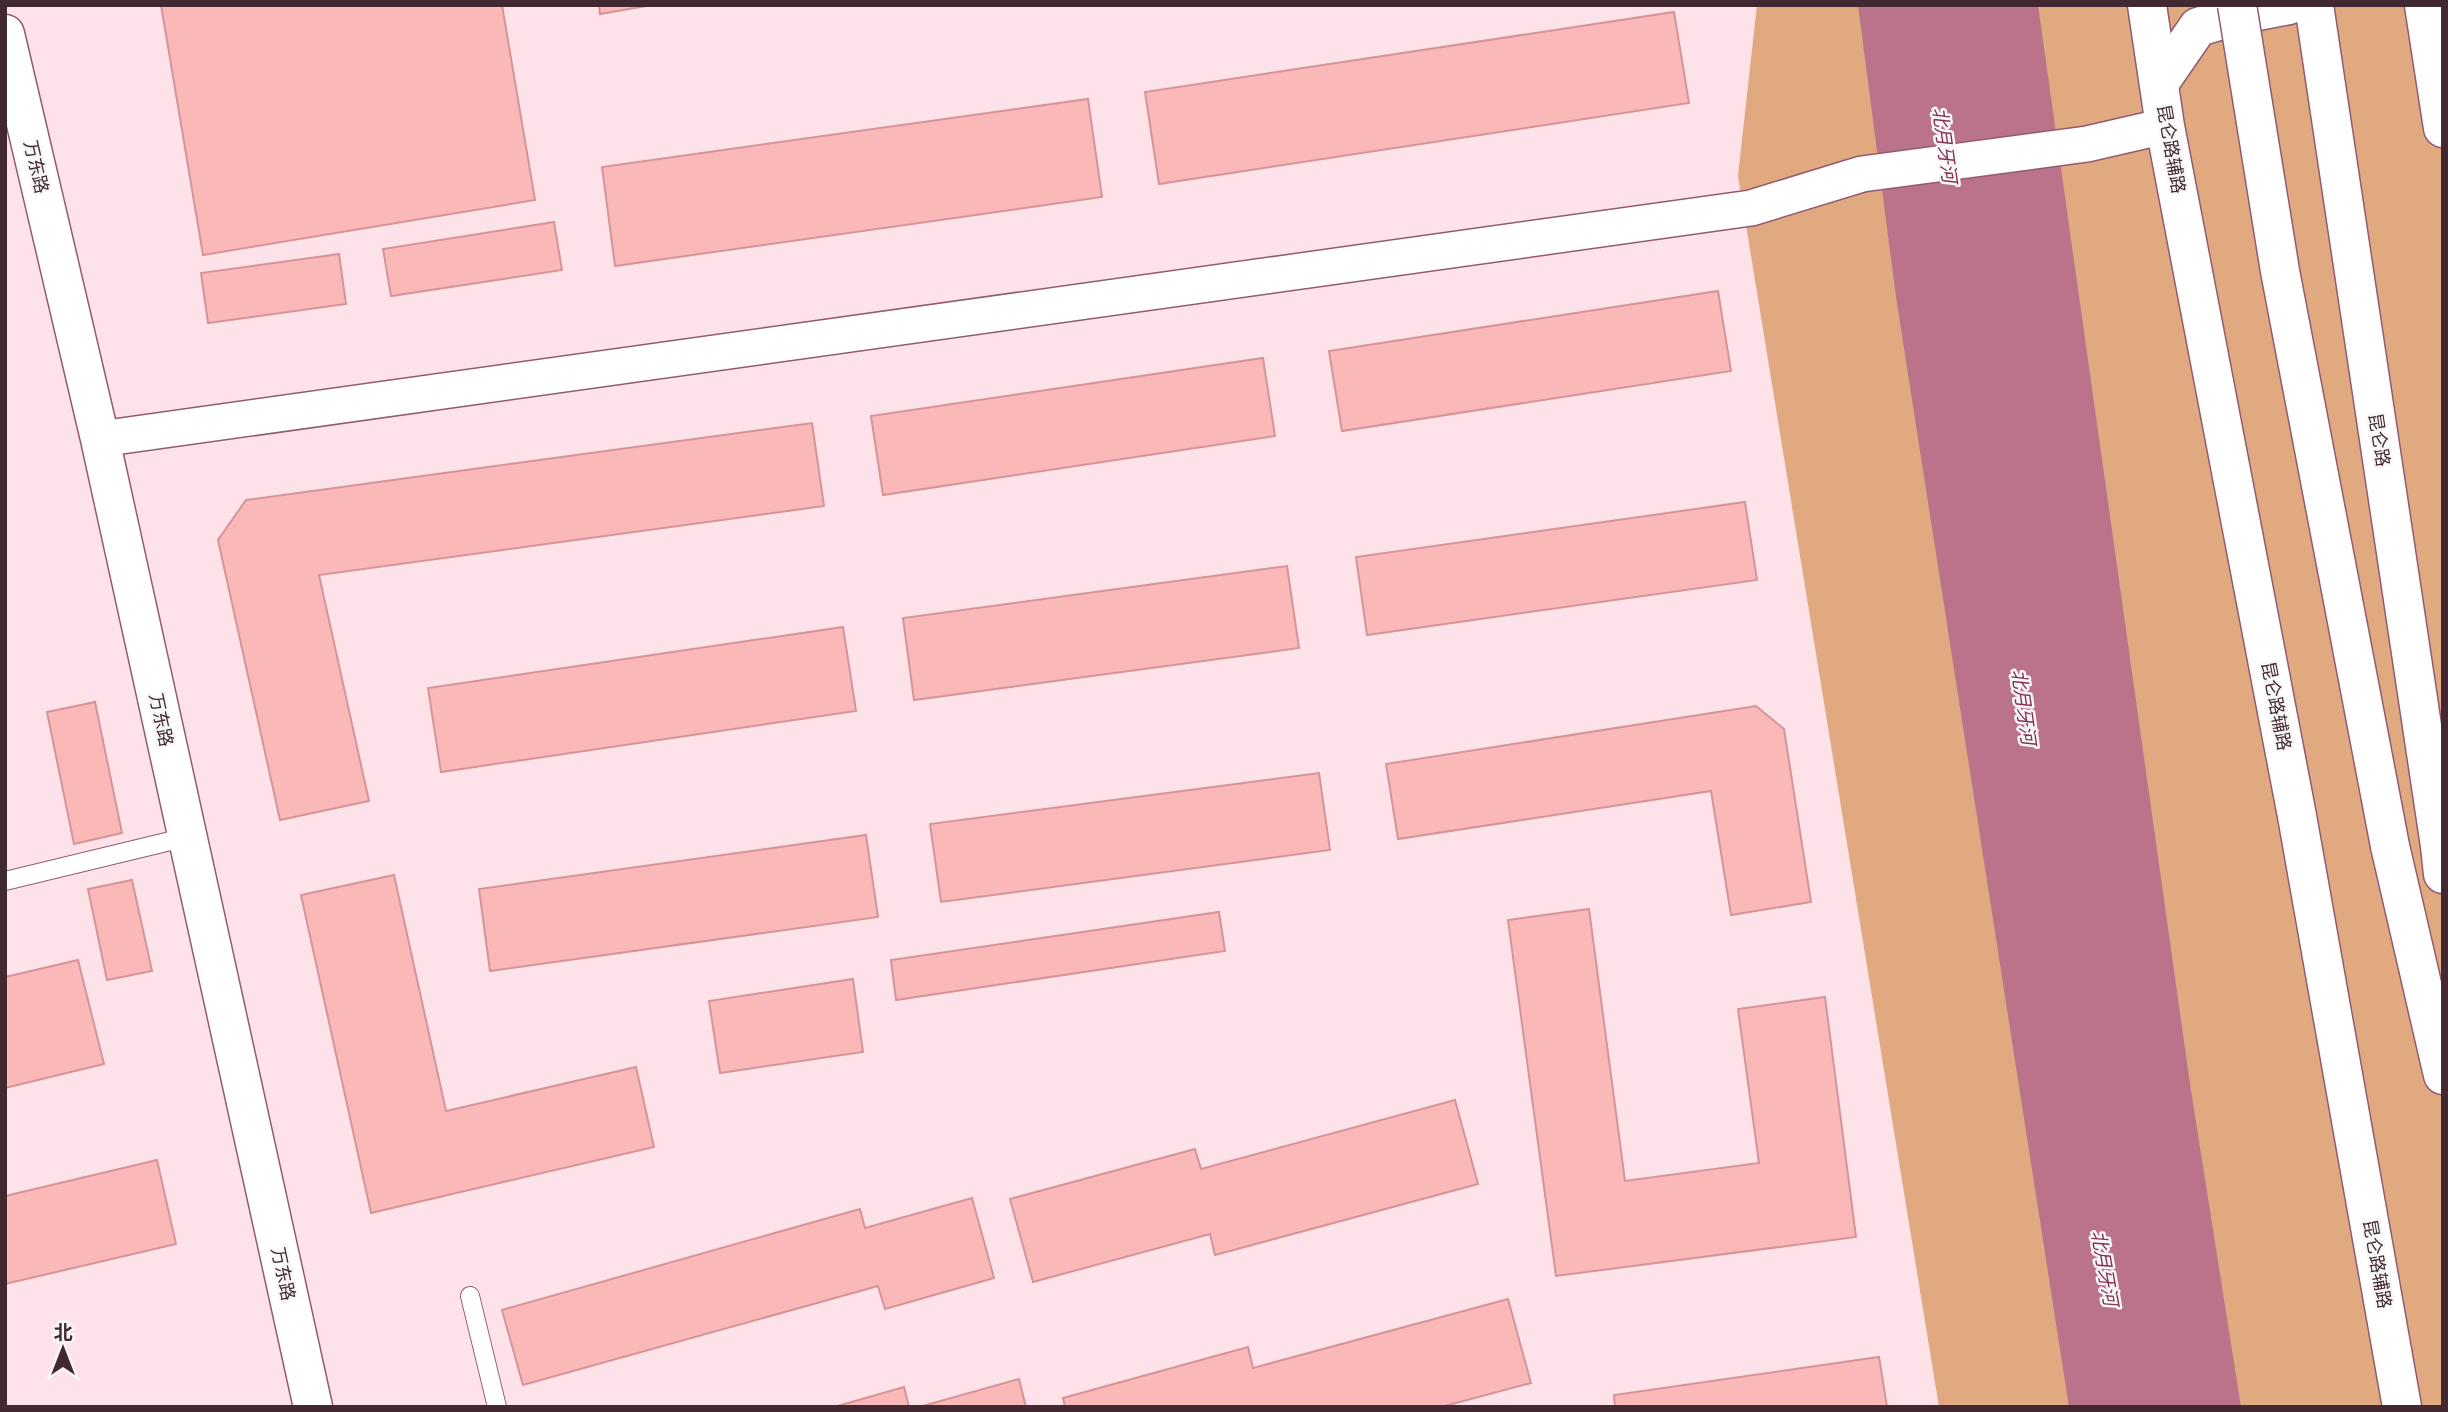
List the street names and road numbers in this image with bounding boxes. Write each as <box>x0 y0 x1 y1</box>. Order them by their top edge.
street label: 昆仑路辅路 <box>2153 103 2190 195</box>
street label: 万东路 <box>20 138 53 196</box>
street label: 昆仑路 <box>2365 412 2394 468</box>
street label: 昆仑路辅路 <box>2258 660 2295 752</box>
street label: 万东路 <box>146 691 177 748</box>
street label: 昆仑路辅路 <box>2359 1218 2396 1310</box>
street label: 万东路 <box>268 1245 299 1302</box>

